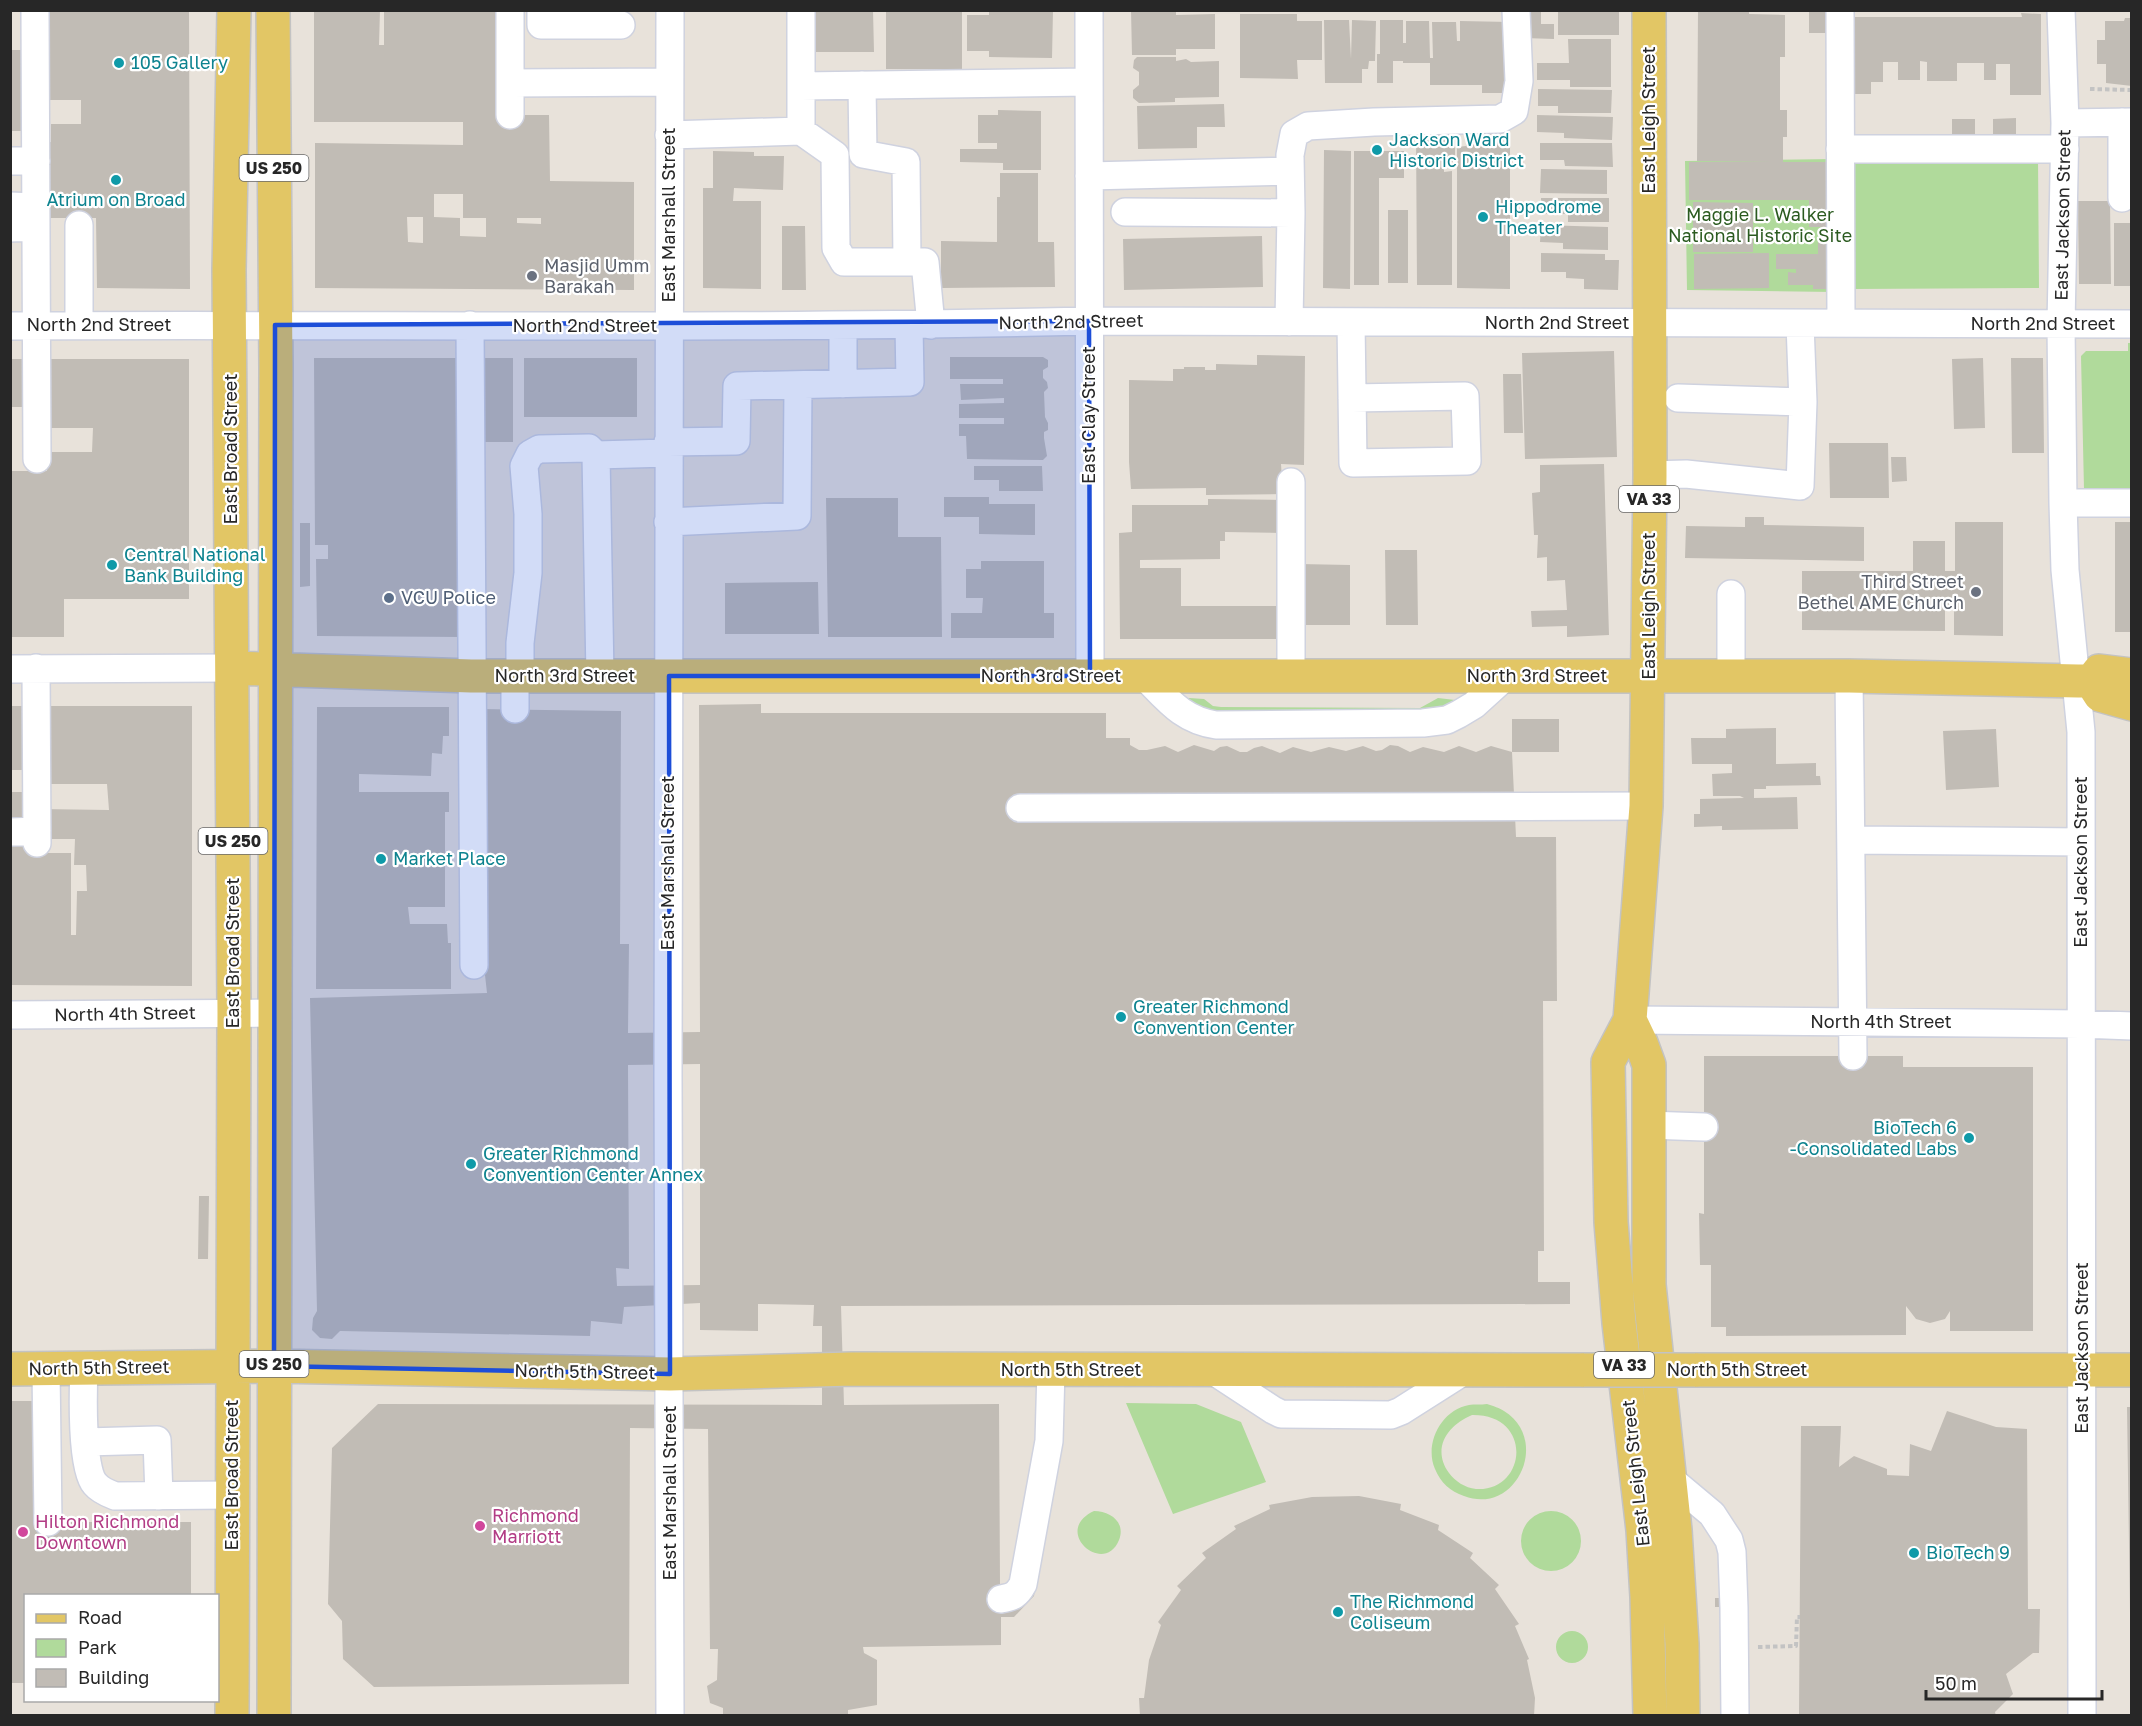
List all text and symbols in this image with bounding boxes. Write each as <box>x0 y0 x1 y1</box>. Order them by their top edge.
street label: East Leigh Street <box>1637 46 1659 194</box>
place label: 105 Gallery <box>131 51 228 73</box>
marker: 105 Gallery <box>112 56 126 70</box>
street label: East Marshall Street <box>657 128 679 302</box>
place label: Jackson Ward Historic District <box>1389 128 1524 171</box>
street label: East Jackson Street <box>2050 129 2074 301</box>
marker: Jackson Ward Historic District <box>1370 143 1384 157</box>
road number: US 250 <box>240 155 308 181</box>
marker: Atrium on Broad <box>109 173 123 187</box>
place label: Atrium on Broad <box>46 188 186 210</box>
place label: Hippodrome Theater <box>1495 195 1602 238</box>
park label: Maggie L. Walker National Historic Site <box>1668 203 1852 246</box>
marker: Hippodrome Theater <box>1476 210 1490 224</box>
place label: Masjid Umm Barakah <box>544 254 649 297</box>
marker: Masjid Umm Barakah <box>525 269 539 283</box>
street label: North 2nd Street <box>998 309 1144 333</box>
street label: North 2nd Street <box>1485 311 1630 333</box>
street label: North 2nd Street <box>1971 312 2116 334</box>
street label: North 2nd Street <box>27 313 172 335</box>
street label: North 2nd Street <box>513 314 658 336</box>
street label: East Clay Street <box>1077 346 1099 484</box>
street label: East Broad Street <box>219 374 241 524</box>
road number: VA 33 <box>1619 486 1679 512</box>
street label: East Leigh Street <box>1637 532 1659 680</box>
place label: Central National Bank Building <box>124 543 266 586</box>
marker: Central National Bank Building <box>105 558 119 572</box>
place label: Third Street Bethel AME Church <box>1798 570 1964 613</box>
marker: Third Street Bethel AME Church <box>1969 585 1983 599</box>
place label: VCU Police <box>401 586 496 608</box>
marker: VCU Police <box>382 591 396 605</box>
street label: North 3rd Street <box>495 664 635 686</box>
street label: North 3rd Street <box>981 664 1121 686</box>
street label: North 3rd Street <box>1467 664 1607 686</box>
street label: East Marshall Street <box>656 776 678 950</box>
street label: East Jackson Street <box>2069 776 2091 948</box>
road number: US 250 <box>198 828 268 854</box>
place label: Market Place <box>393 847 506 869</box>
marker: Market Place <box>374 852 388 866</box>
street label: East Broad Street <box>221 878 243 1028</box>
place label: Greater Richmond Convention Center <box>1133 995 1294 1038</box>
street label: North 4th Street <box>54 1001 196 1025</box>
marker: Greater Richmond Convention Center <box>1114 1010 1128 1024</box>
street label: North 4th Street <box>1810 1010 1952 1032</box>
place label: BioTech 6 -Consolidated Labs <box>1790 1116 1957 1159</box>
marker: BioTech 6 -Consolidated Labs <box>1962 1131 1976 1145</box>
place label: Greater Richmond Convention Center Annex <box>483 1142 703 1185</box>
marker: Greater Richmond Convention Center Annex <box>464 1157 478 1171</box>
street label: East Jackson Street <box>2070 1262 2092 1434</box>
road number: US 250 <box>240 1351 308 1377</box>
road number: VA 33 <box>1594 1352 1654 1378</box>
street label: North 5th Street <box>28 1355 170 1379</box>
street label: North 5th Street <box>1000 1358 1142 1380</box>
street label: North 5th Street <box>1666 1358 1808 1380</box>
street label: North 5th Street <box>514 1359 656 1383</box>
street label: East Leigh Street <box>1616 1399 1654 1548</box>
street label: East Broad Street <box>220 1400 242 1550</box>
street label: East Marshall Street <box>658 1406 680 1580</box>
place label: Richmond Marriott <box>492 1504 579 1547</box>
place label: Hilton Richmond Downtown <box>35 1510 179 1553</box>
marker: Richmond Marriott <box>473 1519 487 1533</box>
marker: Hilton Richmond Downtown <box>16 1525 30 1539</box>
place label: BioTech 9 <box>1926 1541 2010 1563</box>
marker: BioTech 9 <box>1907 1546 1921 1560</box>
place label: The Richmond Coliseum <box>1350 1590 1474 1633</box>
legend <box>24 1594 219 1702</box>
marker: The Richmond Coliseum <box>1331 1605 1345 1619</box>
text: Road <box>78 1606 122 1628</box>
text: Park <box>78 1636 117 1658</box>
scale bar <box>1926 1663 2102 1701</box>
text: Building <box>78 1666 149 1688</box>
text: 50 m <box>1935 1672 1977 1694</box>

